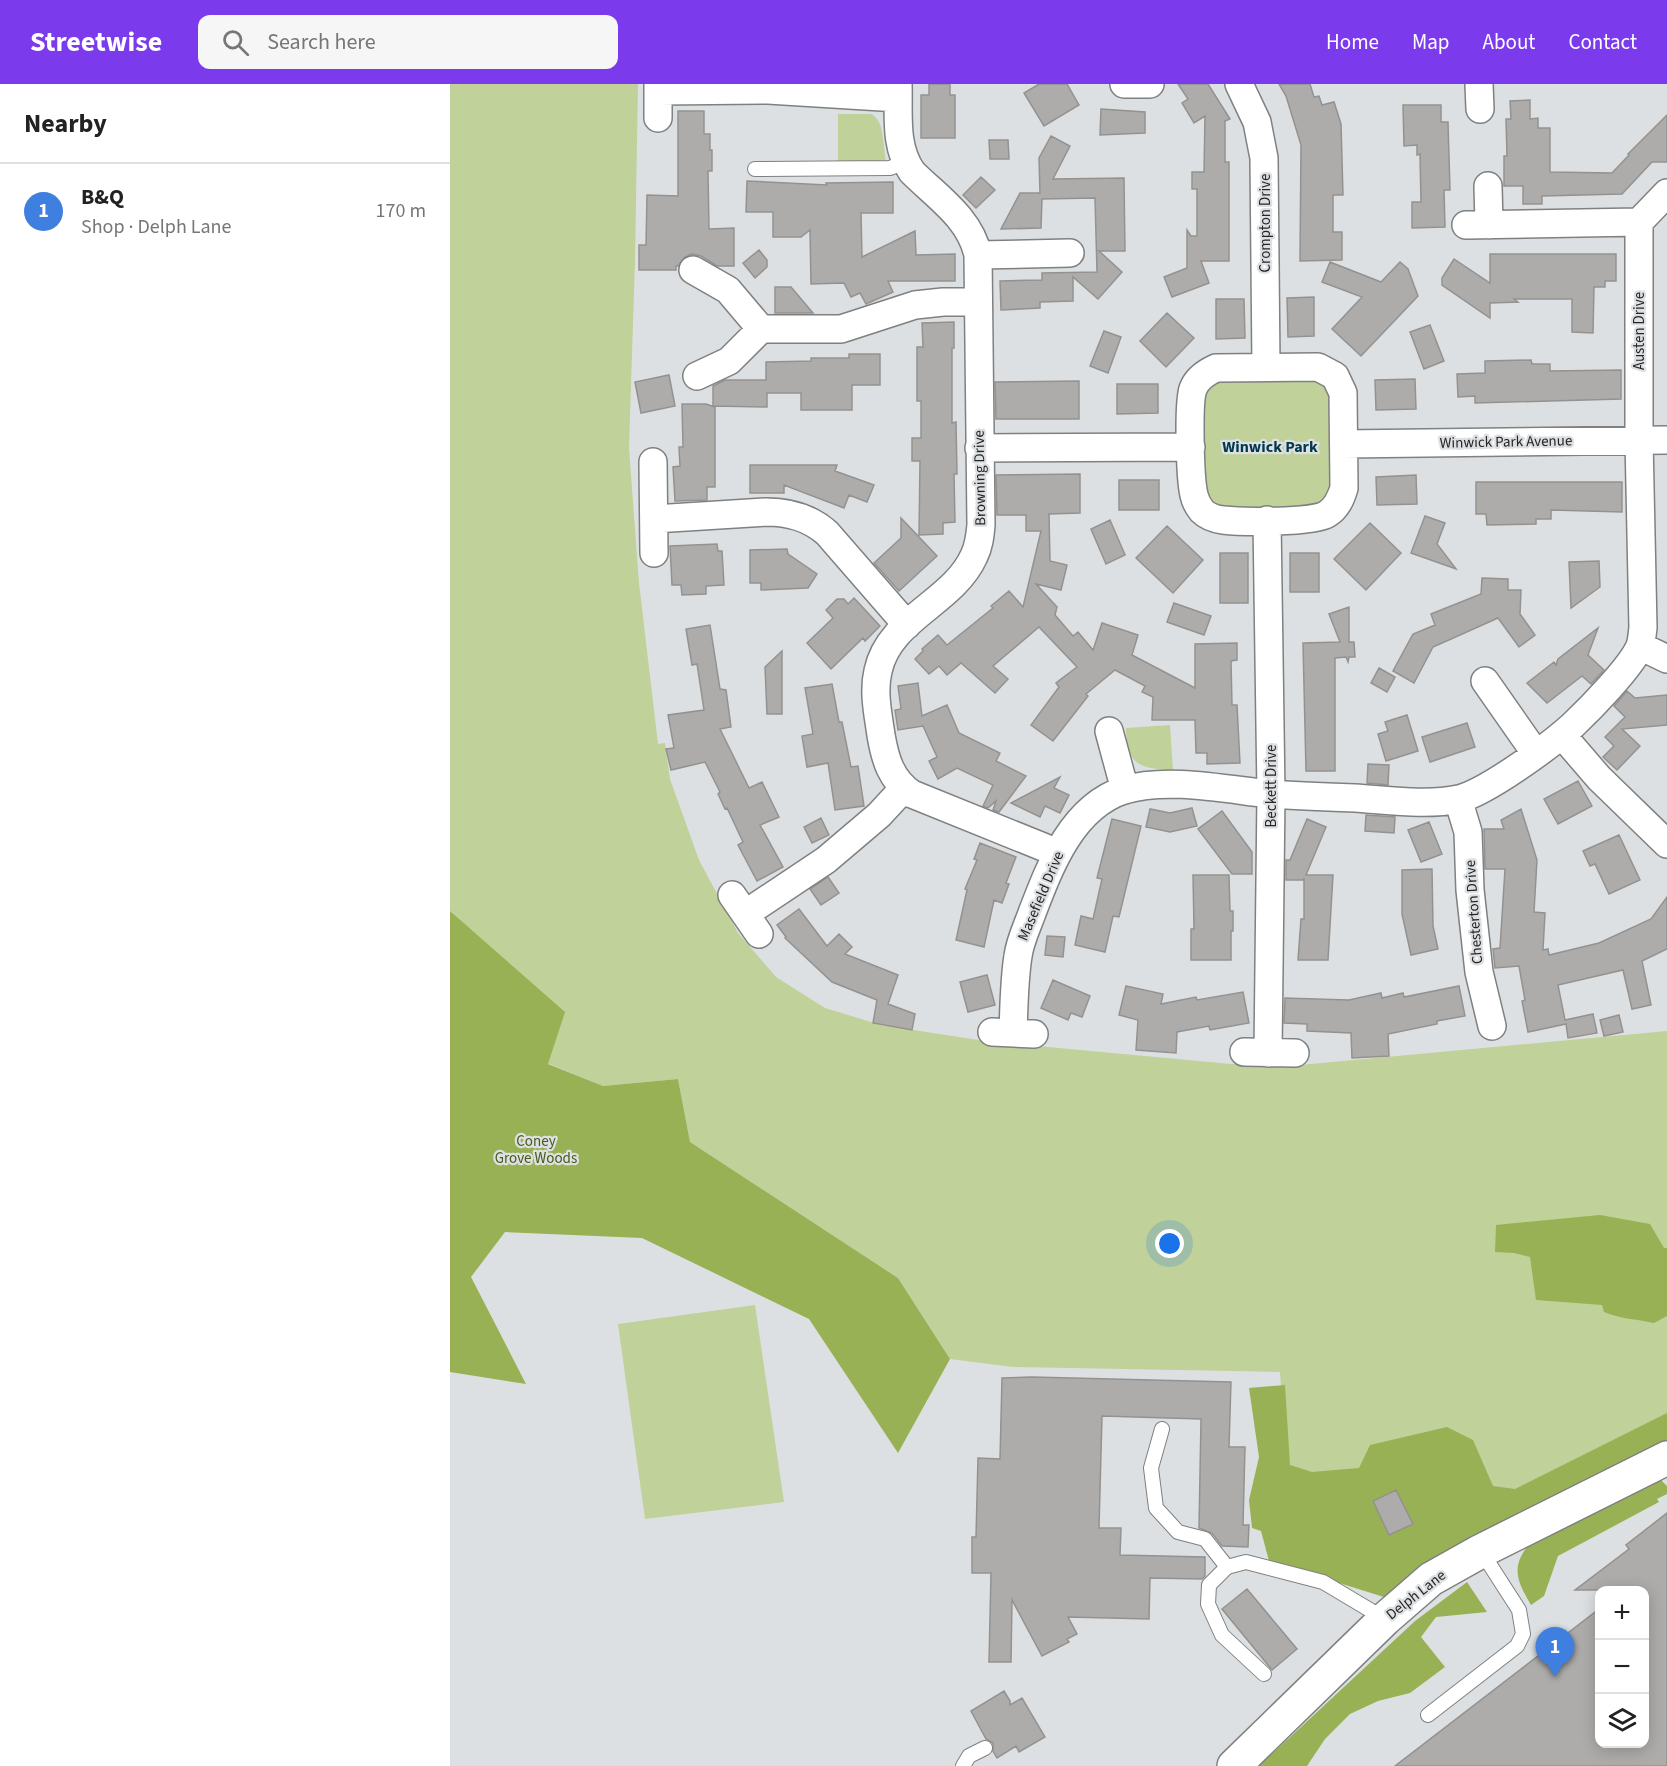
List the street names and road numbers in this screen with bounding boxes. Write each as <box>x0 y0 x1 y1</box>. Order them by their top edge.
street label: Crompton Drive <box>1255 174 1276 272</box>
street label: Austen Drive <box>1629 292 1650 370</box>
street label: Browning Drive <box>969 430 991 526</box>
street label: Winwick Park Avenue <box>1439 430 1573 454</box>
street label: Beckett Drive <box>1261 745 1282 827</box>
street label: Masefield Drive <box>1013 848 1069 944</box>
street label: Chesterton Drive <box>1460 859 1488 965</box>
street label: Delph Lane <box>1382 1565 1450 1625</box>

